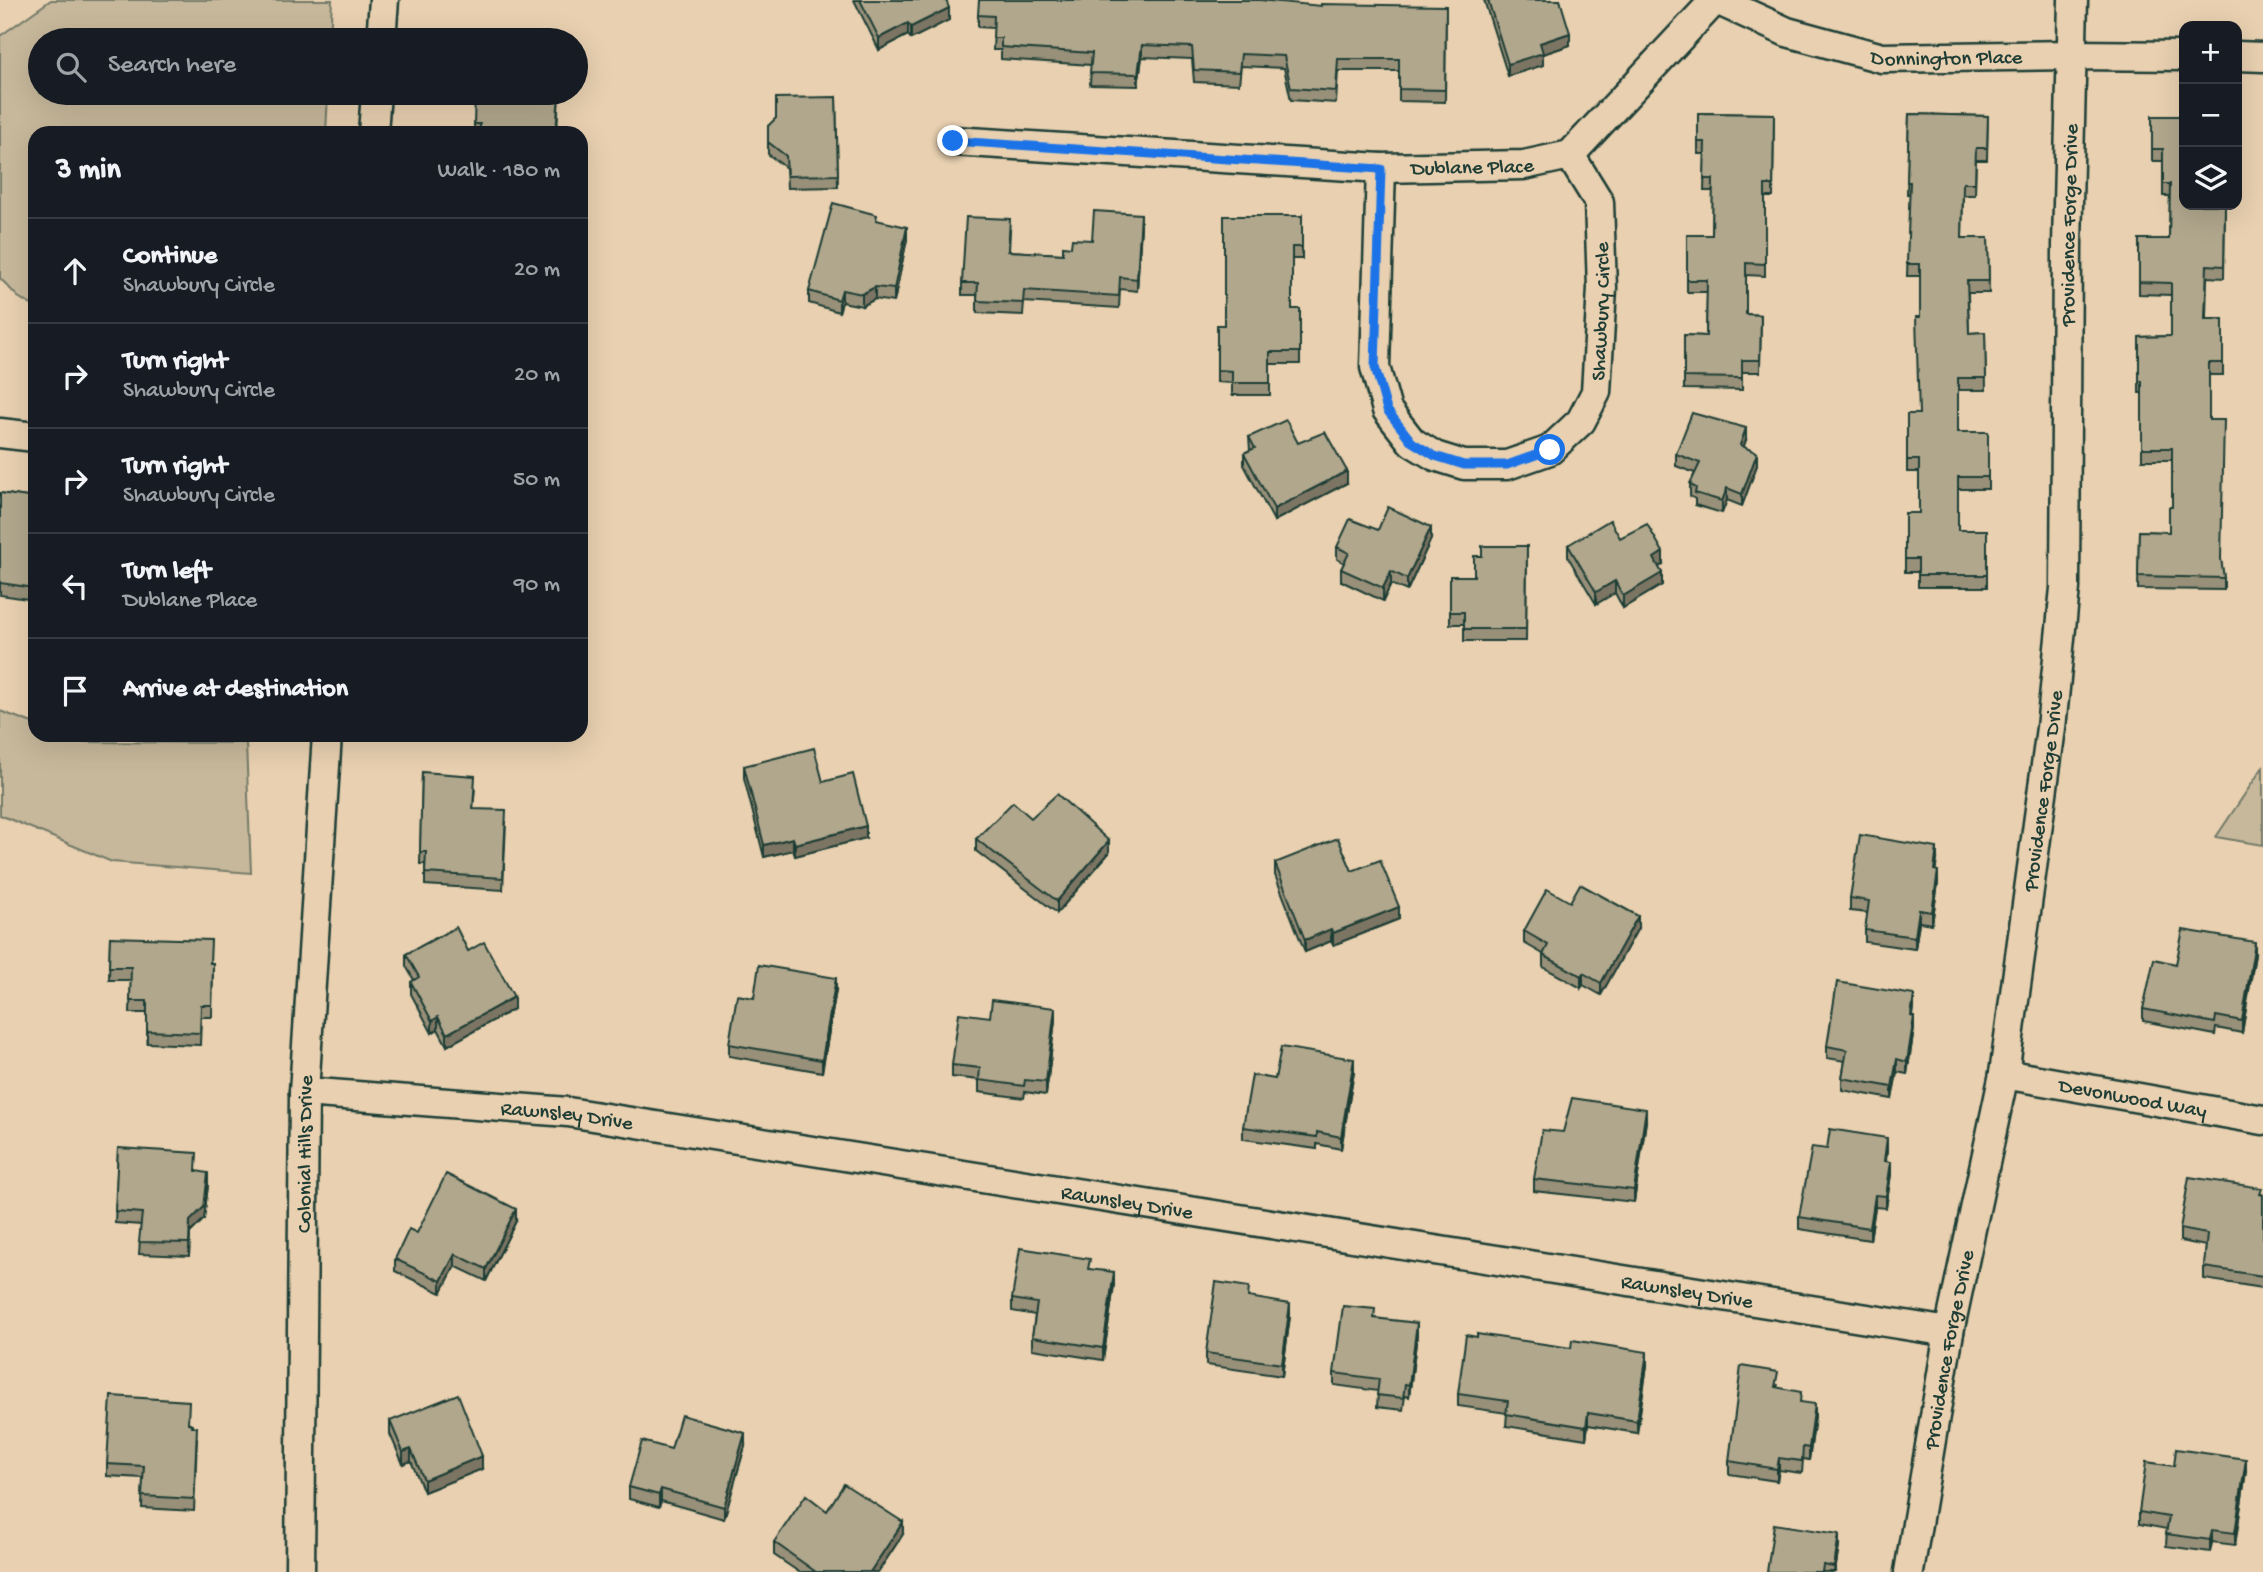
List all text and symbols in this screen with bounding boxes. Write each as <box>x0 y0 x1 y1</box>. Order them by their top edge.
map controls <box>2179 21 2242 210</box>
button: + <box>2179 21 2242 84</box>
search box <box>28 28 588 105</box>
street label: Donnington Place <box>1865 46 2024 74</box>
icon: search <box>52 48 90 86</box>
text: Search here <box>108 51 236 82</box>
button: − <box>2179 84 2242 147</box>
street label: Providence Forge Drive <box>2058 122 2086 327</box>
route end <box>937 125 968 156</box>
button: layers <box>2179 147 2242 210</box>
text: 3 min <box>56 154 121 189</box>
street label: Dublane Place <box>1409 154 1538 183</box>
text: Walk · 180 m <box>438 158 560 185</box>
street label: Shawbury Circle <box>1588 240 1618 382</box>
text: Continue <box>123 242 217 273</box>
icon: ahead <box>56 252 94 290</box>
text: 20 m <box>514 257 560 284</box>
text: Shawbury Circle <box>123 273 275 300</box>
text: Turn right <box>123 347 227 378</box>
icon: right <box>56 357 94 395</box>
text: 20 m <box>514 362 560 389</box>
text: Shawbury Circle <box>123 378 275 405</box>
route start <box>1534 434 1565 465</box>
text: Turn right <box>123 452 227 483</box>
icon: right <box>56 462 94 500</box>
text: 50 m <box>513 467 560 494</box>
text: Shawbury Circle <box>123 483 275 510</box>
text: Turn left <box>123 557 211 588</box>
icon: left <box>56 567 94 605</box>
text: 90 m <box>514 572 560 599</box>
text: Dublane Place <box>123 588 257 615</box>
icon: arrive <box>56 672 94 710</box>
text: Arrive at destination <box>123 675 348 706</box>
street label: Providence Forge Drive <box>2020 688 2071 894</box>
street label: Colonial Hills Drive <box>294 1073 321 1233</box>
street label: Devonwood Way <box>2054 1075 2208 1126</box>
street label: Rawnsley Drive <box>500 1098 636 1138</box>
street label: Rawnsley Drive <box>1059 1182 1196 1228</box>
street label: Providence Forge Drive <box>1920 1247 1982 1453</box>
street label: Rawnsley Drive <box>1619 1271 1756 1317</box>

